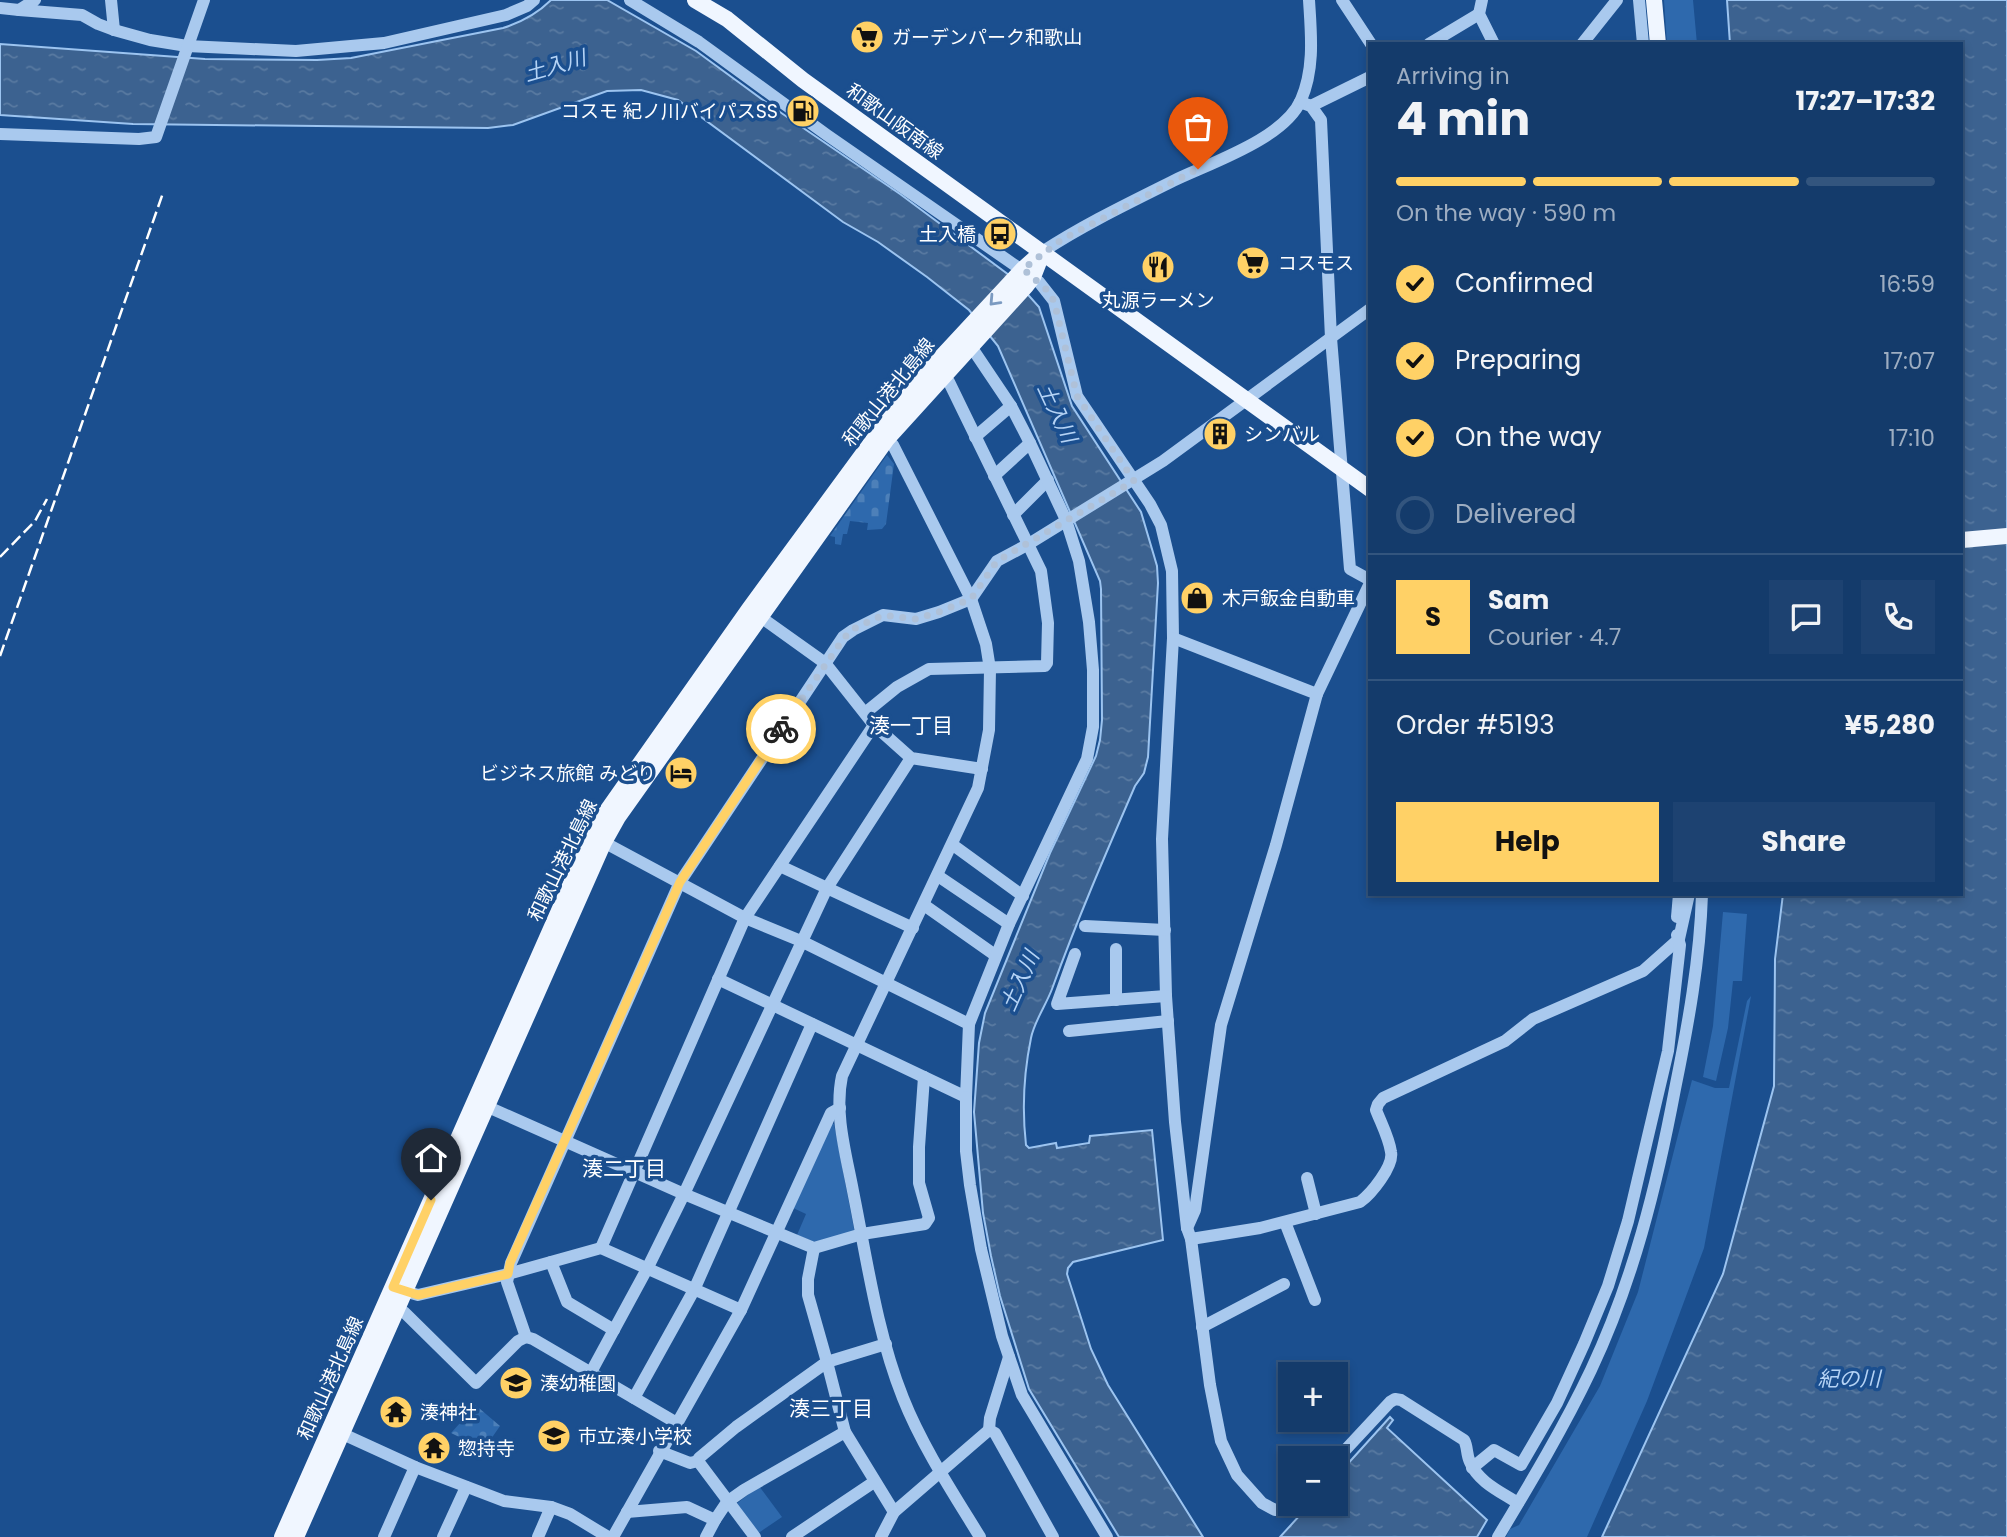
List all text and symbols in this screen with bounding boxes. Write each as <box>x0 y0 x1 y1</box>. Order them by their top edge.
supermarket icon: ガーデンパーク和歌山 <box>848 18 886 56</box>
place label: ガーデンパーク和歌山 <box>892 24 1082 51</box>
water label: 土入川 <box>521 42 591 88</box>
text: Arriving in <box>1396 60 1510 92</box>
street label: 和歌山阪南線 <box>841 77 949 166</box>
text: 17:27–17:32 <box>1795 83 1935 119</box>
text: 4 min <box>1396 87 1530 151</box>
fuel station icon: コスモ 紀ノ川バイパスSS <box>784 92 822 130</box>
pin <box>1168 97 1228 169</box>
place label: コスモ 紀ノ川バイパスSS <box>561 98 778 125</box>
icon: bag <box>1179 108 1217 146</box>
text: On the way · 590 m <box>1396 197 1616 229</box>
bus stop icon: 土入橋 <box>981 215 1019 253</box>
place label: 土入橋 <box>919 221 976 248</box>
supermarket icon: コスモス <box>1234 244 1272 282</box>
restaurant icon: 丸源ラーメン <box>1139 248 1177 286</box>
place label: コスモス <box>1278 250 1354 277</box>
icon: check <box>1396 265 1434 303</box>
text: Confirmed <box>1455 265 1593 301</box>
text: 16:59 <box>1879 268 1935 300</box>
place label: 丸源ラーメン <box>1101 287 1215 314</box>
one-way arrow <box>989 293 1002 306</box>
street label: 和歌山港北島線 <box>836 332 941 452</box>
icon: check <box>1396 342 1434 380</box>
text: Preparing <box>1455 342 1581 378</box>
text: 17:07 <box>1883 345 1935 377</box>
water label: 土入川 <box>1031 378 1085 449</box>
building icon: シンバル <box>1201 415 1239 453</box>
icon: check <box>1396 419 1434 457</box>
text: On the way <box>1455 419 1602 455</box>
place label: シンバル <box>1244 421 1320 448</box>
text: 17:10 <box>1888 422 1935 454</box>
text: Delivered <box>1455 496 1576 532</box>
shop icon: 木戸鈑金自動車 <box>1178 579 1216 617</box>
button: chat <box>1769 580 1843 654</box>
button: phone <box>1861 580 1935 654</box>
text: Sam <box>1488 582 1549 618</box>
place label: 木戸鈑金自動車 <box>1222 585 1355 612</box>
text: S <box>1425 599 1441 635</box>
text: Courier · 4.7 <box>1488 621 1621 653</box>
courier <box>746 694 816 764</box>
text: Order #5193 <box>1396 707 1555 743</box>
text: ¥5,280 <box>1845 707 1935 743</box>
icon: bike <box>762 710 800 748</box>
district label: 湊一丁目 <box>869 711 953 740</box>
hotel icon: ビジネス旅館 みどり <box>662 754 700 792</box>
place label: ビジネス旅館 みどり <box>480 760 656 787</box>
street label: 和歌山港北島線 <box>521 795 604 926</box>
button: Help <box>1396 802 1659 882</box>
button: Share <box>1673 802 1935 882</box>
water label: 土入川 <box>993 944 1046 1015</box>
pin <box>401 1128 461 1200</box>
icon: home <box>412 1139 450 1177</box>
district label: 湊二丁目 <box>582 1154 666 1183</box>
street label: 和歌山港北島線 <box>291 1312 370 1444</box>
map controls <box>1278 1362 1348 1516</box>
button: + <box>1278 1362 1348 1432</box>
school or university icon: 湊幼稚園 <box>497 1364 535 1402</box>
water label: 紀の川 <box>1818 1364 1882 1393</box>
place label: 湊幼稚園 <box>540 1370 616 1397</box>
temple icon: 湊神社 <box>377 1393 415 1431</box>
district label: 湊三丁目 <box>789 1394 873 1423</box>
place label: 湊神社 <box>420 1399 477 1426</box>
school or university icon: 市立湊小学校 <box>535 1417 573 1455</box>
place label: 市立湊小学校 <box>578 1423 692 1450</box>
temple icon: 惣持寺 <box>415 1429 453 1467</box>
place label: 惣持寺 <box>458 1435 515 1462</box>
button: − <box>1278 1446 1348 1516</box>

